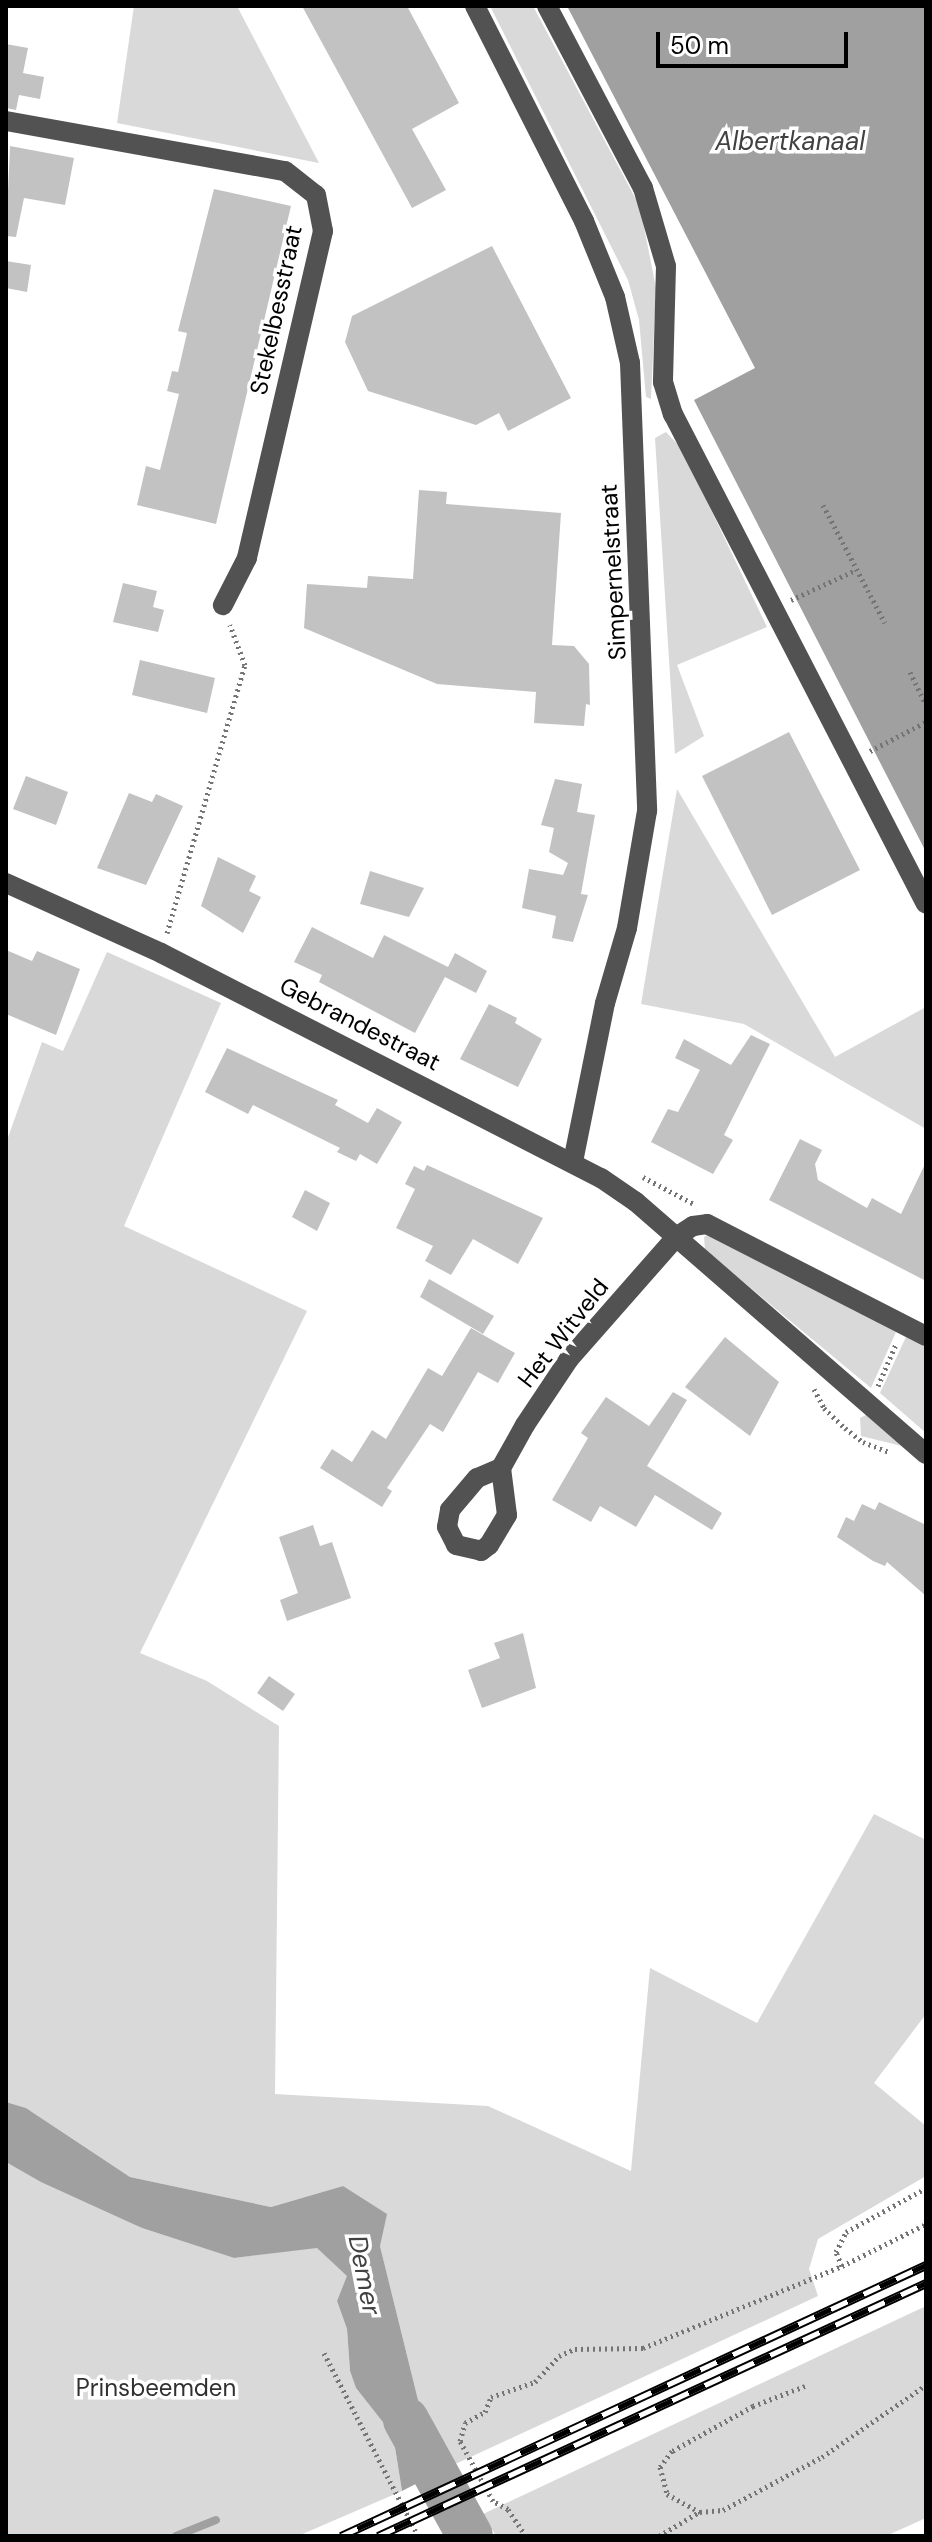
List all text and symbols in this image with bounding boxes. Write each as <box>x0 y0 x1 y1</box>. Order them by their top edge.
scale bar <box>660 16 852 66</box>
text: 50 m <box>670 30 729 61</box>
water label: Albertkanaal <box>715 126 865 158</box>
street label: Stekelbesstraat <box>244 223 308 397</box>
street label: Simpernelstraat <box>594 483 632 661</box>
street label: Gebrandestraat <box>275 971 445 1077</box>
street label: Het Witveld <box>512 1273 614 1393</box>
water label: Demer <box>341 2233 387 2317</box>
park label: Prinsbeemden <box>76 2374 236 2402</box>

